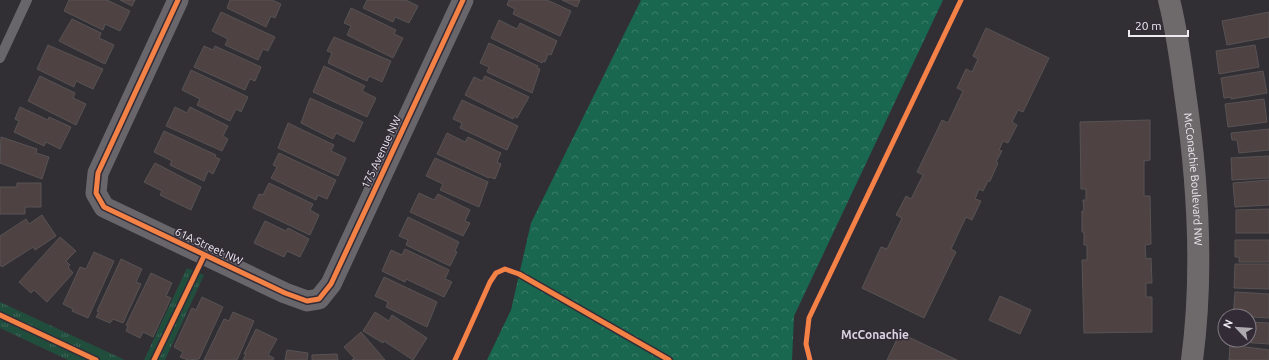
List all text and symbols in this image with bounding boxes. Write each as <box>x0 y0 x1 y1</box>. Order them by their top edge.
scale bar <box>1129 12 1188 38</box>
text: 20 m <box>1135 19 1162 32</box>
street label: McConachie Boulevard NW <box>1182 112 1204 246</box>
street label: 175 Avenue NW <box>359 114 403 190</box>
street label: 61A Street NW <box>173 225 245 267</box>
north arrow <box>1217 308 1257 348</box>
text: N <box>1221 318 1235 330</box>
district label: McConachie <box>841 328 909 341</box>

